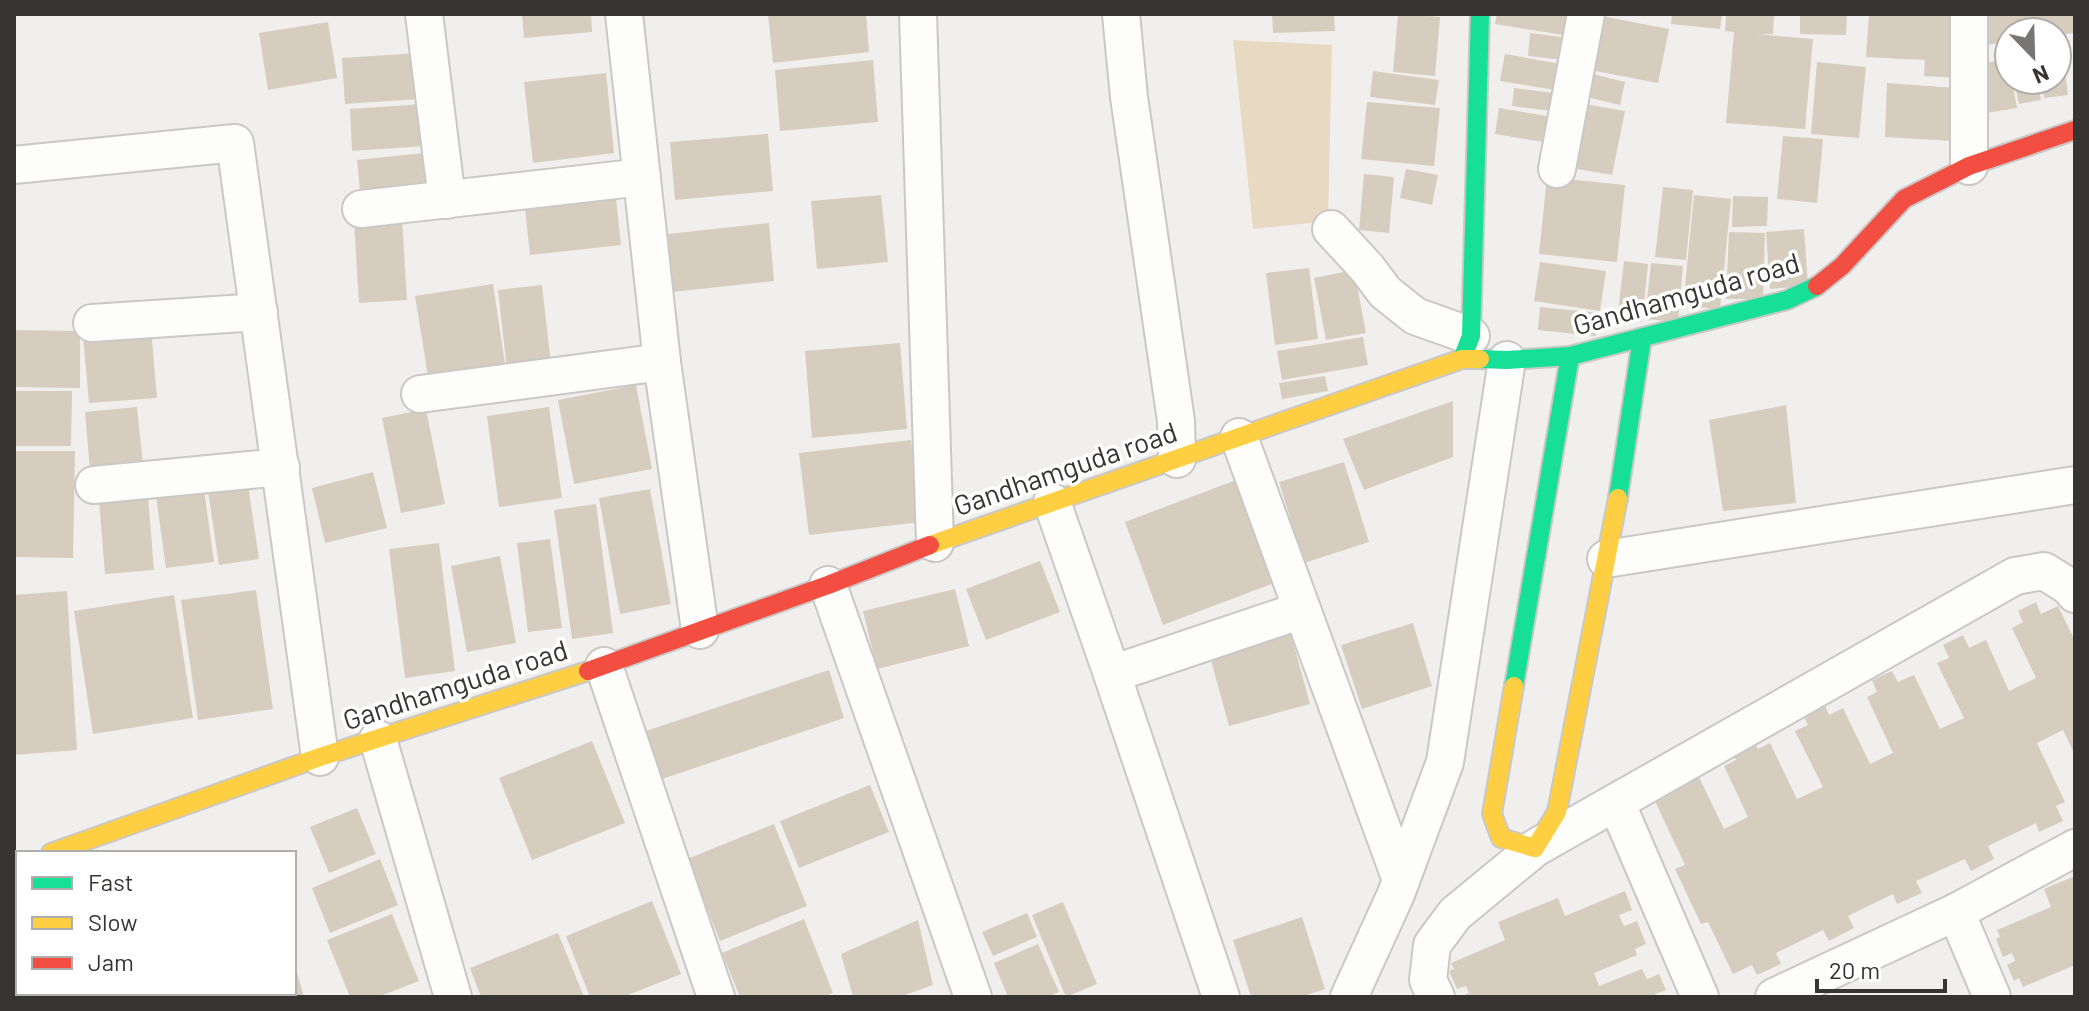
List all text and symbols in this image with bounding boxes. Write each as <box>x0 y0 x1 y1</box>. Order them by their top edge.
north arrow <box>1993 16 2073 96</box>
text: N <box>2029 61 2053 90</box>
street label: Gandhamguda road <box>1569 244 1803 342</box>
street label: Gandhamguda road <box>949 414 1181 522</box>
street label: Gandhamguda road <box>338 632 572 736</box>
legend <box>16 851 296 995</box>
text: Fast <box>88 867 133 896</box>
text: Slow <box>88 907 137 936</box>
scale bar <box>1817 943 1945 993</box>
text: Jam <box>88 947 134 976</box>
text: 20 m <box>1829 955 1880 984</box>

